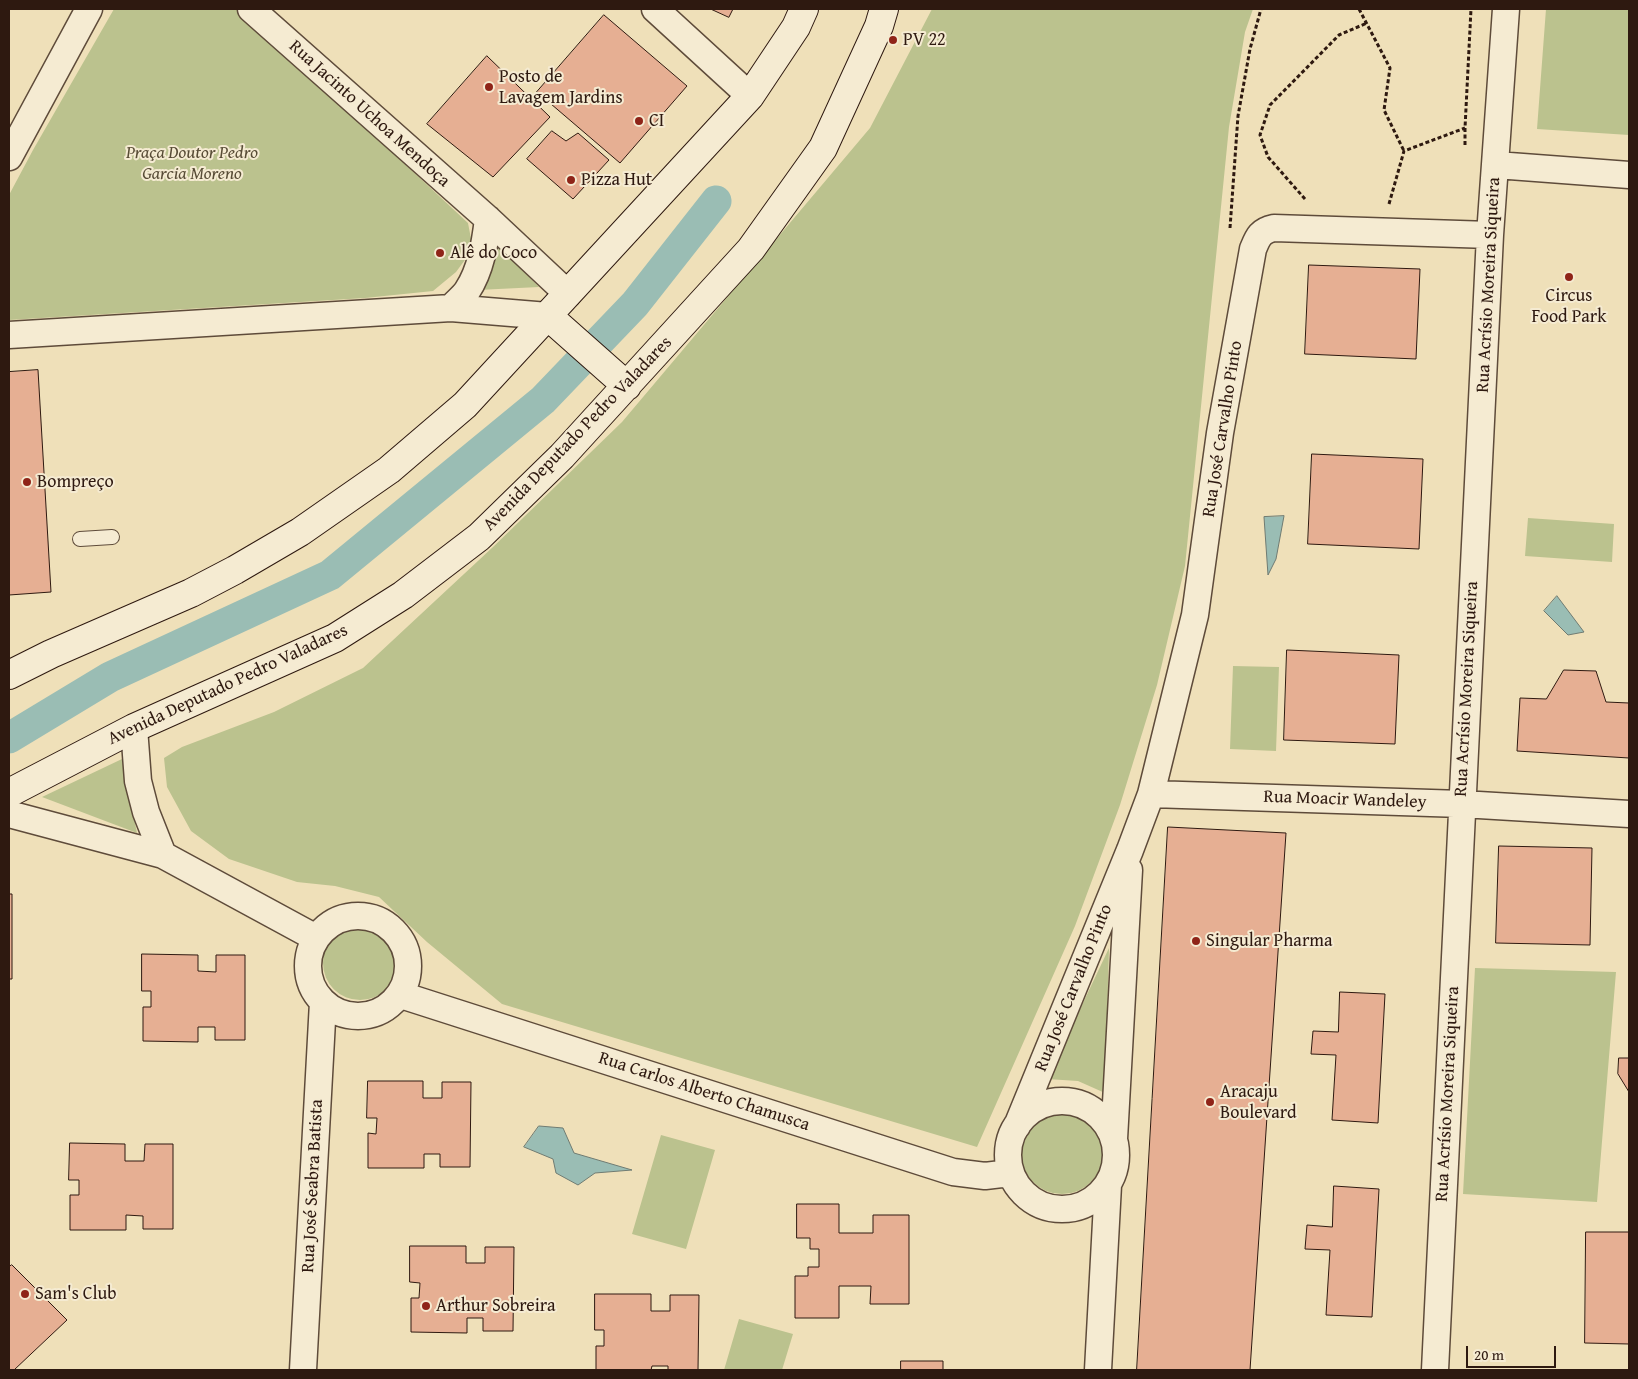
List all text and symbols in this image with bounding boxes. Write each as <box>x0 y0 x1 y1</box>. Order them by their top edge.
place label: PV 22 <box>903 29 946 51</box>
marker: PV 22 <box>887 34 899 46</box>
street label: Rua Jacinto Uchoa Mendoça <box>284 36 454 192</box>
place label: Posto de Lavagem Jardins <box>499 66 623 108</box>
marker: Posto de Lavagem Jardins <box>483 81 495 93</box>
place label: CI <box>649 110 664 132</box>
marker: CI <box>633 115 645 127</box>
park label: Praça Doutor Pedro Garcia Moreno <box>126 142 258 184</box>
place label: Pizza Hut <box>581 169 652 191</box>
marker: Pizza Hut <box>565 174 577 186</box>
street label: Rua Acrísio Moreira Siqueira <box>1473 177 1505 393</box>
place label: Alê do Coco <box>450 242 537 264</box>
marker: Alê do Coco <box>434 247 446 259</box>
marker: Circus Food Park <box>1563 271 1575 283</box>
place label: Circus Food Park <box>1532 285 1606 328</box>
street label: Avenida Deputado Pedro Valadares <box>479 332 677 536</box>
street label: Rua José Carvalho Pinto <box>1198 339 1248 519</box>
place label: Bompreço <box>37 471 114 493</box>
marker: Bompreço <box>21 476 33 488</box>
street label: Rua Acrísio Moreira Siqueira <box>1451 581 1483 797</box>
street label: Avenida Deputado Pedro Valadares <box>105 620 351 750</box>
street label: Rua Moacir Wandeley <box>1263 786 1427 814</box>
street label: Rua José Carvalho Pinto <box>1031 901 1117 1075</box>
place label: Singular Pharma <box>1206 930 1333 952</box>
marker: Singular Pharma <box>1190 935 1202 947</box>
street label: Rua Acrísio Moreira Siqueira <box>1432 986 1464 1202</box>
street label: Rua Carlos Alberto Chamusca <box>596 1048 812 1136</box>
place label: Aracaju Boulevard <box>1220 1081 1297 1124</box>
marker: Aracaju Boulevard <box>1204 1096 1216 1108</box>
street label: Rua José Seabra Batista <box>298 1099 328 1273</box>
place label: Sam's Club <box>35 1283 117 1305</box>
marker: Sam's Club <box>19 1288 31 1300</box>
place label: Arthur Sobreira <box>436 1295 556 1317</box>
marker: Arthur Sobreira <box>420 1300 432 1312</box>
scale bar <box>1468 1336 1558 1368</box>
text: 20 m <box>1474 1344 1504 1365</box>

